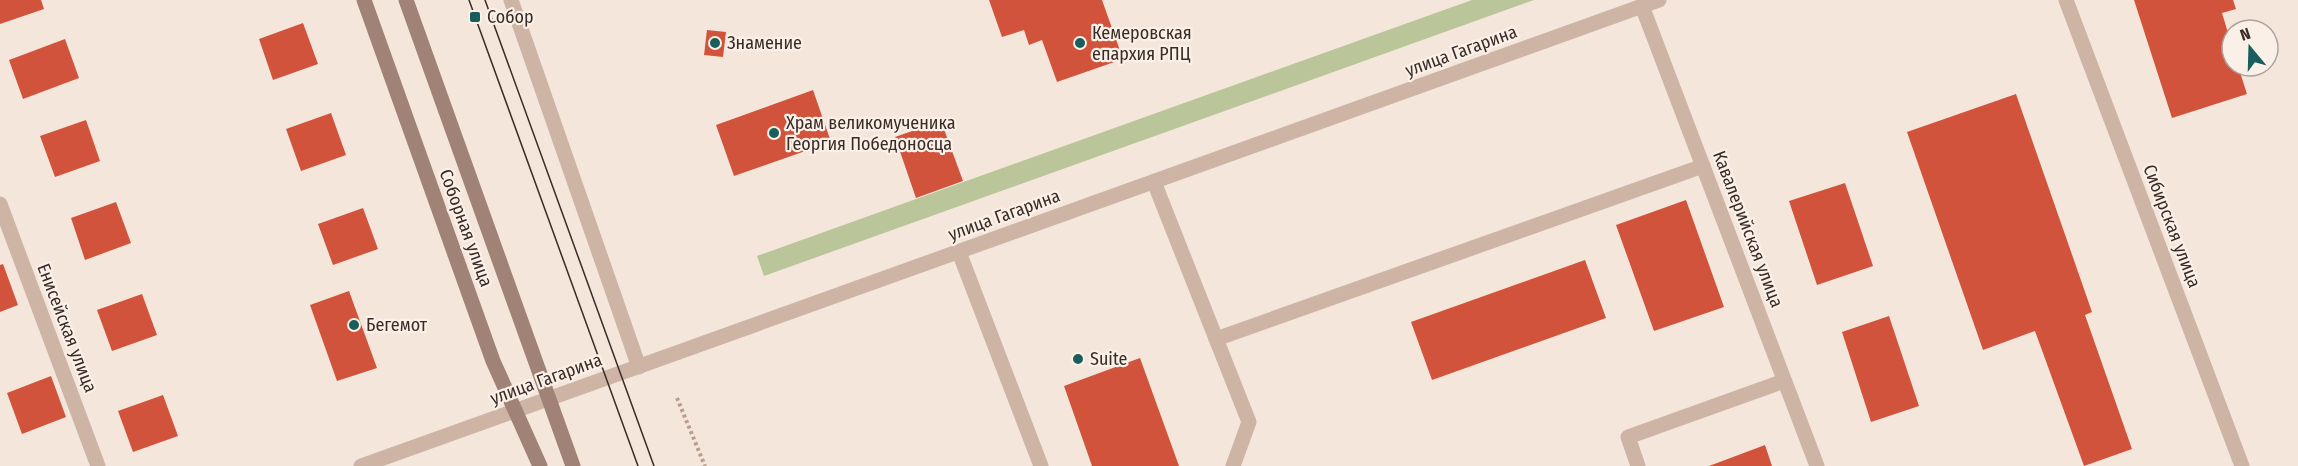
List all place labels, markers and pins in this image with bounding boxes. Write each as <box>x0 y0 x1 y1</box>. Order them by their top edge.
place label: Собор <box>487 6 534 28</box>
marker: Собор <box>468 10 482 24</box>
place label: Кемеровская епархия РПЦ <box>1092 22 1192 65</box>
place label: Знамение <box>727 32 802 54</box>
marker: Знамение <box>708 36 722 50</box>
marker: Кемеровская епархия РПЦ <box>1073 36 1087 50</box>
place label: Храм великомученика Георгия Победоносца <box>786 112 956 155</box>
marker: Храм великомученика Георгия Победоносца <box>767 126 781 140</box>
place label: Бегемот <box>366 314 428 336</box>
marker: Бегемот <box>347 318 361 332</box>
place label: Suite <box>1090 348 1127 370</box>
marker: Suite <box>1071 352 1085 366</box>

